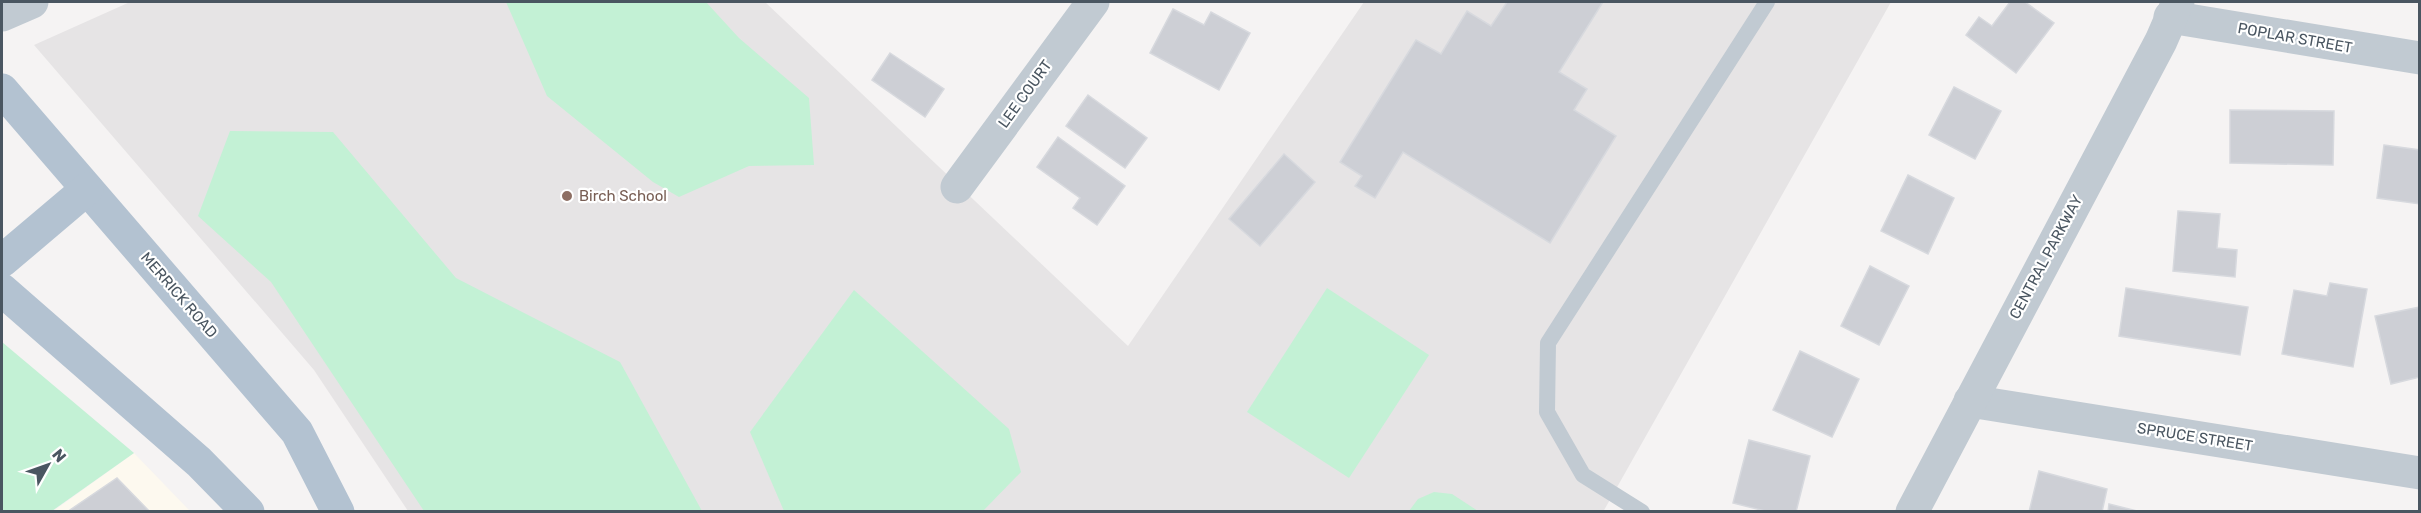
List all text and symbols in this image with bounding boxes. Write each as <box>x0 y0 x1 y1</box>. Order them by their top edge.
street label: POPLAR STREET <box>2236 19 2354 57</box>
street label: LEE COURT <box>994 56 1056 131</box>
place label: Birch School <box>579 187 667 205</box>
marker: Birch School <box>560 189 574 203</box>
street label: CENTRAL PARKWAY <box>2006 192 2086 322</box>
street label: MERRICK ROAD <box>137 249 221 341</box>
street label: SPRUCE STREET <box>2136 419 2254 455</box>
north arrow <box>18 435 78 495</box>
text: N <box>48 445 70 466</box>

